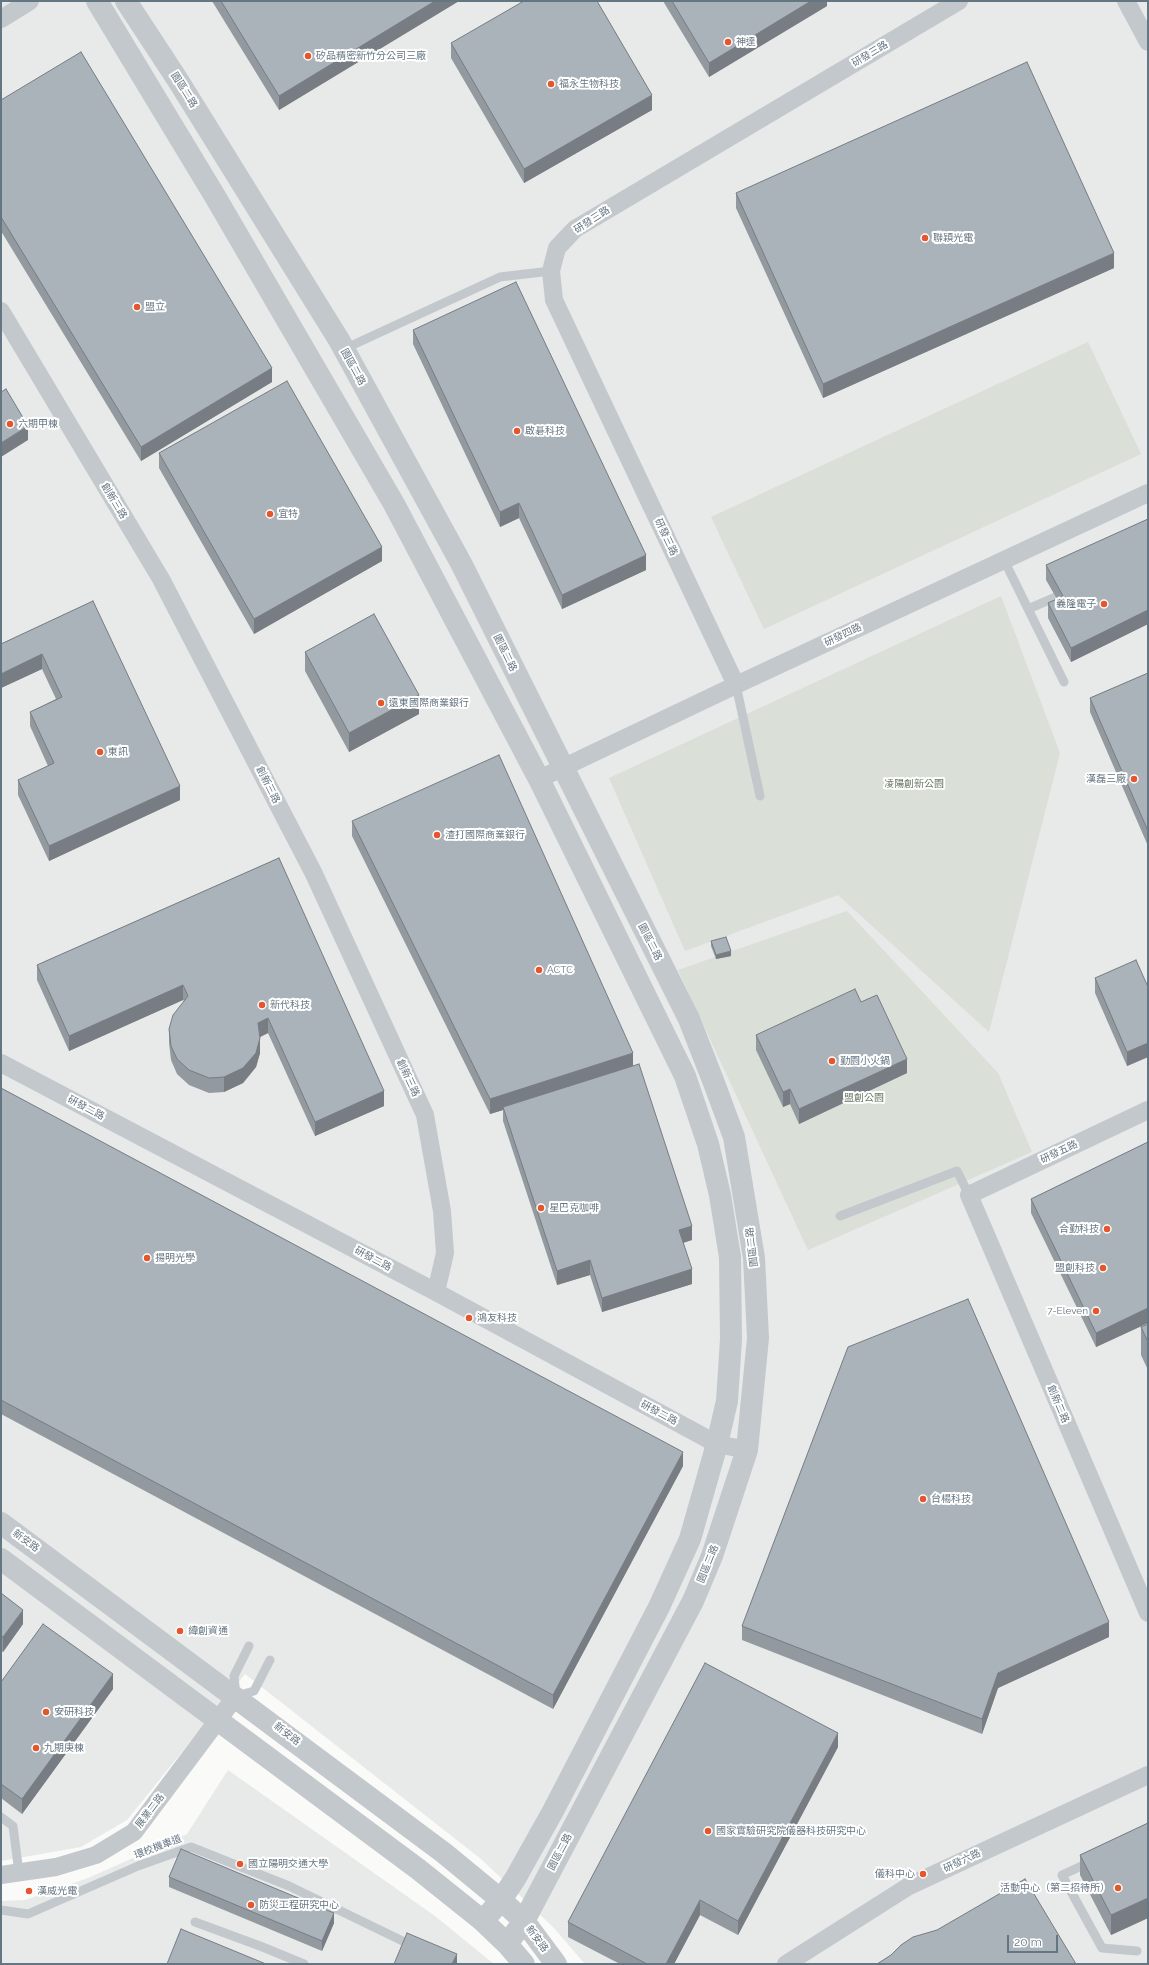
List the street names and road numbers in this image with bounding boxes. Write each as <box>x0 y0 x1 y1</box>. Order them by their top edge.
street label: 研發三路 <box>850 39 890 69</box>
street label: 園區二路 <box>168 70 200 110</box>
street label: 研發三路 <box>572 204 612 236</box>
street label: 園區二路 <box>338 347 368 387</box>
street label: 創新三路 <box>99 481 129 521</box>
street label: 研發三路 <box>652 516 680 558</box>
street label: 研發四路 <box>822 621 864 649</box>
street label: 園區二路 <box>491 632 519 674</box>
street label: 創新三路 <box>254 764 282 806</box>
street label: 園區二路 <box>636 921 664 963</box>
street label: 創新三路 <box>394 1057 422 1099</box>
street label: 研發二路 <box>66 1093 106 1123</box>
street label: 研發五路 <box>1038 1138 1080 1166</box>
street label: 園區二路 <box>744 1226 760 1268</box>
street label: 研發二路 <box>353 1244 393 1274</box>
street label: 創新二路 <box>1045 1383 1071 1425</box>
street label: 研發二路 <box>639 1398 679 1428</box>
street label: 新安路 <box>10 1527 42 1555</box>
street label: 園區二路 <box>695 1543 721 1585</box>
street label: 新安路 <box>271 1720 303 1748</box>
street label: 展業二路 <box>133 1791 167 1831</box>
street label: 環校機車道 <box>133 1832 183 1862</box>
street label: 園區二路 <box>545 1832 575 1872</box>
street label: 研發六路 <box>941 1847 983 1875</box>
street label: 新安路 <box>523 1923 551 1955</box>

